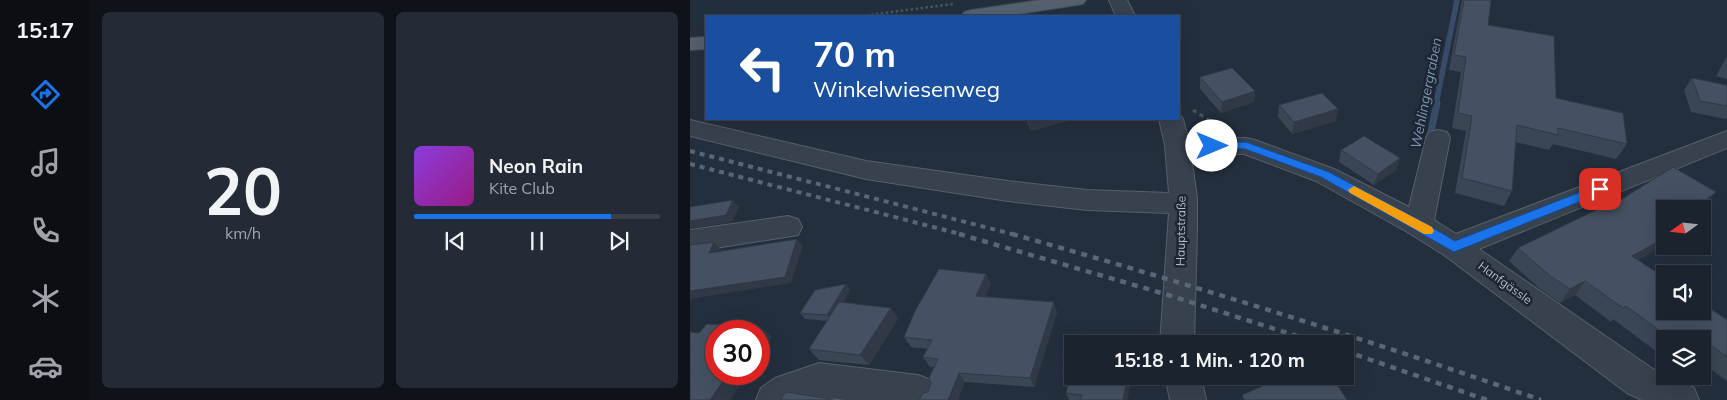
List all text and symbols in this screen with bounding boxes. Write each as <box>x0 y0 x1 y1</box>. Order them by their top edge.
text: 15:17 <box>16 16 74 44</box>
text: 70 m <box>813 32 896 76</box>
icon: left <box>730 35 795 100</box>
water label: Wehlingergraben <box>1406 36 1446 150</box>
text: Winkelwiesenweg <box>813 75 1000 103</box>
icon: directions <box>28 77 63 112</box>
position arrow <box>1185 119 1237 171</box>
icon: music <box>28 145 63 180</box>
text: 20 <box>204 150 282 231</box>
text: Neon Rain <box>489 154 583 178</box>
pin <box>1579 168 1621 210</box>
icon: arrive <box>1586 175 1614 203</box>
text: Kite Club <box>489 178 555 198</box>
street label: Hauptstraße <box>1172 196 1189 266</box>
north arrow <box>1656 200 1711 255</box>
map controls <box>1656 200 1711 385</box>
icon: phone <box>28 213 63 248</box>
text: km/h <box>225 223 261 243</box>
icon: previous <box>441 227 469 255</box>
icon: pause <box>523 227 551 255</box>
icon: next <box>605 227 633 255</box>
street label: Hanfgässle <box>1475 258 1535 307</box>
button: sound <box>1656 265 1711 320</box>
icon: climate <box>28 281 63 316</box>
speed limit sign: 30 <box>705 320 770 385</box>
button: layers <box>1656 330 1711 385</box>
text: 15:18 · 1 Min. · 120 m <box>1113 348 1305 372</box>
icon: car <box>28 349 63 384</box>

